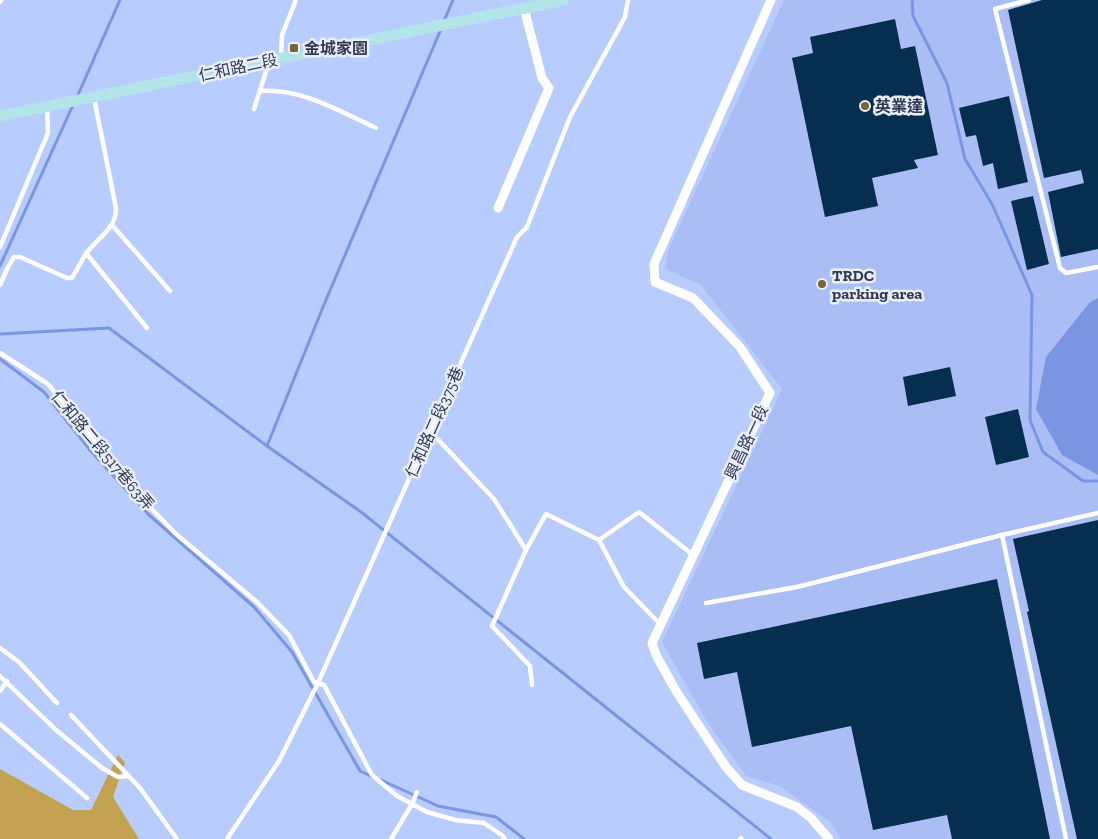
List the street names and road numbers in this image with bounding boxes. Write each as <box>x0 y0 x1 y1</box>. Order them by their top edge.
street label: 仁和路二段 <box>197 50 279 85</box>
street label: 仁和路二段375巷 <box>401 364 467 481</box>
street label: 仁和路二段517巷63弄 <box>47 387 158 514</box>
street label: 興昌路一段 <box>721 402 772 482</box>

